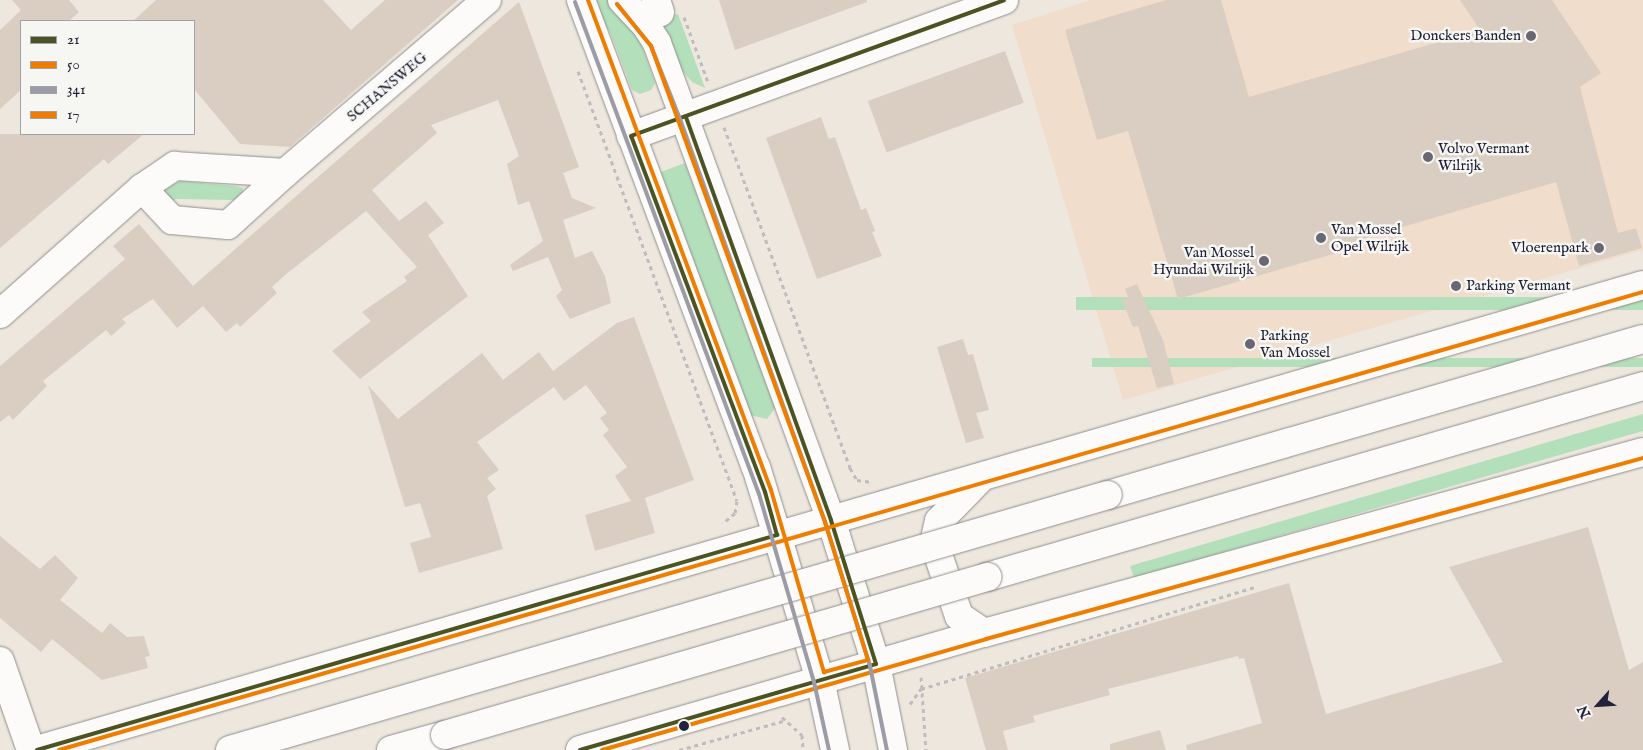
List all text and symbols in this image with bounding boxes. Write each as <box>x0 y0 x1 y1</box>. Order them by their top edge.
legend <box>20 20 195 135</box>
place label: Donckers Banden <box>1410 27 1521 45</box>
text: 21 <box>67 30 80 49</box>
marker: Donckers Banden <box>1525 30 1537 42</box>
street label: SCHANSWEG <box>343 48 431 126</box>
text: 50 <box>67 55 80 74</box>
text: 341 <box>67 80 86 99</box>
text: 17 <box>67 105 80 124</box>
place label: Volvo Vermant Wilrijk <box>1438 139 1529 174</box>
marker: Volvo Vermant Wilrijk <box>1422 151 1434 163</box>
place label: Van Mossel Opel Wilrijk <box>1331 220 1409 255</box>
marker: Van Mossel Opel Wilrijk <box>1315 232 1327 244</box>
place label: Vloerenpark <box>1511 239 1589 257</box>
marker: Vloerenpark <box>1593 242 1605 254</box>
place label: Van Mossel Hyundai Wilrijk <box>1153 243 1254 278</box>
marker: Van Mossel Hyundai Wilrijk <box>1258 255 1270 267</box>
place label: Parking Vermant <box>1466 277 1571 295</box>
marker: Parking Vermant <box>1450 280 1462 292</box>
place label: Parking Van Mossel <box>1260 326 1330 361</box>
marker: Parking Van Mossel <box>1244 338 1256 350</box>
north arrow <box>1573 680 1623 730</box>
text: N <box>1574 702 1595 721</box>
unlabelled marker <box>679 721 689 731</box>

